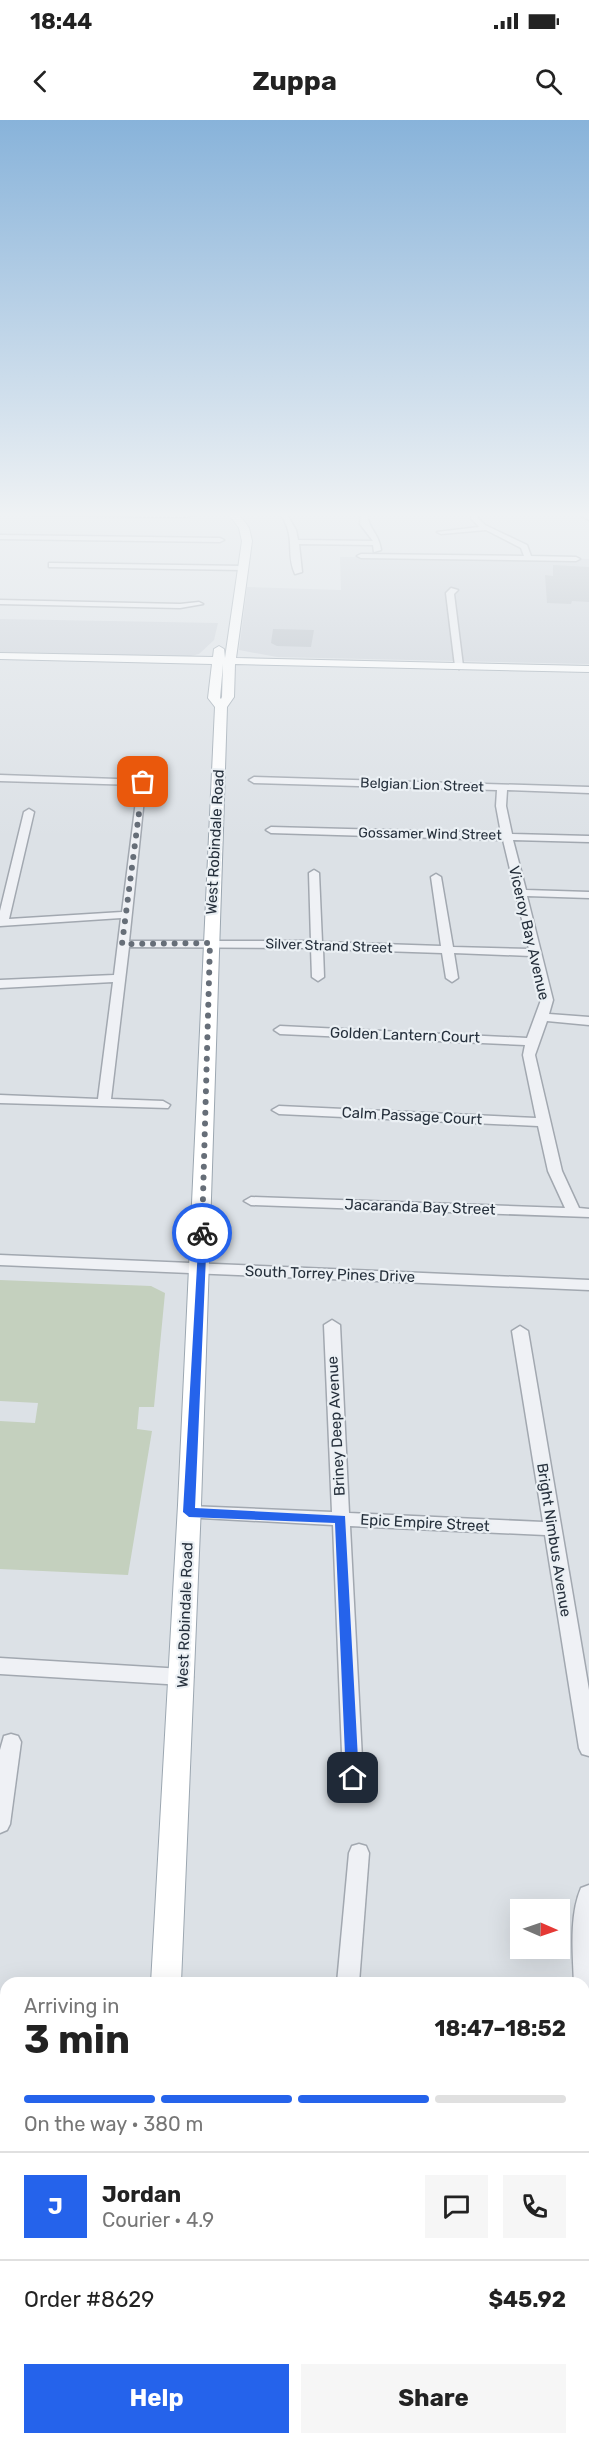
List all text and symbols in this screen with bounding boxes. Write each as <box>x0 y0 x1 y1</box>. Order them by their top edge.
text: 18:44 <box>30 8 92 35</box>
icon: back <box>24 65 57 98</box>
text: Zuppa <box>252 65 337 97</box>
icon: search <box>532 65 565 98</box>
pin <box>117 756 168 807</box>
icon: bag <box>126 765 159 798</box>
street label: West Robindale Road <box>202 769 228 915</box>
street label: Belgian Lion Street <box>360 774 485 796</box>
street label: Gossamer Wind Street <box>358 824 502 844</box>
street label: Viceroy Bay Avenue <box>505 864 553 1002</box>
street label: Silver Strand Street <box>265 935 393 957</box>
street label: Golden Lantern Court <box>330 1023 480 1047</box>
street label: Calm Passage Court <box>341 1103 483 1129</box>
street label: Jacaranda Bay Street <box>344 1195 496 1219</box>
courier <box>172 1203 232 1263</box>
icon: bike <box>186 1217 219 1250</box>
street label: South Torrey Pines Drive <box>245 1262 415 1286</box>
street label: Briney Deep Avenue <box>323 1356 349 1496</box>
street label: Bright Nimbus Avenue <box>533 1462 575 1618</box>
street label: Epic Empire Street <box>360 1511 490 1535</box>
street label: West Robindale Road <box>173 1542 197 1688</box>
pin <box>327 1752 378 1803</box>
icon: home <box>336 1761 369 1794</box>
north arrow <box>510 1899 570 1959</box>
map controls <box>510 1899 570 1959</box>
text: Arriving in <box>24 1994 119 2018</box>
text: 18:47–18:52 <box>435 2015 566 2042</box>
text: 3 min <box>24 2017 130 2063</box>
text: On the way · 380 m <box>24 2112 203 2136</box>
button: chat <box>425 2175 488 2238</box>
button: phone <box>503 2175 566 2238</box>
text: Jordan <box>102 2181 181 2208</box>
text: J <box>48 2193 63 2220</box>
text: Courier · 4.9 <box>102 2208 214 2232</box>
text: Order #8629 <box>24 2286 154 2313</box>
text: $45.92 <box>488 2286 566 2313</box>
button: Help <box>24 2364 289 2433</box>
button: Share <box>301 2364 566 2433</box>

